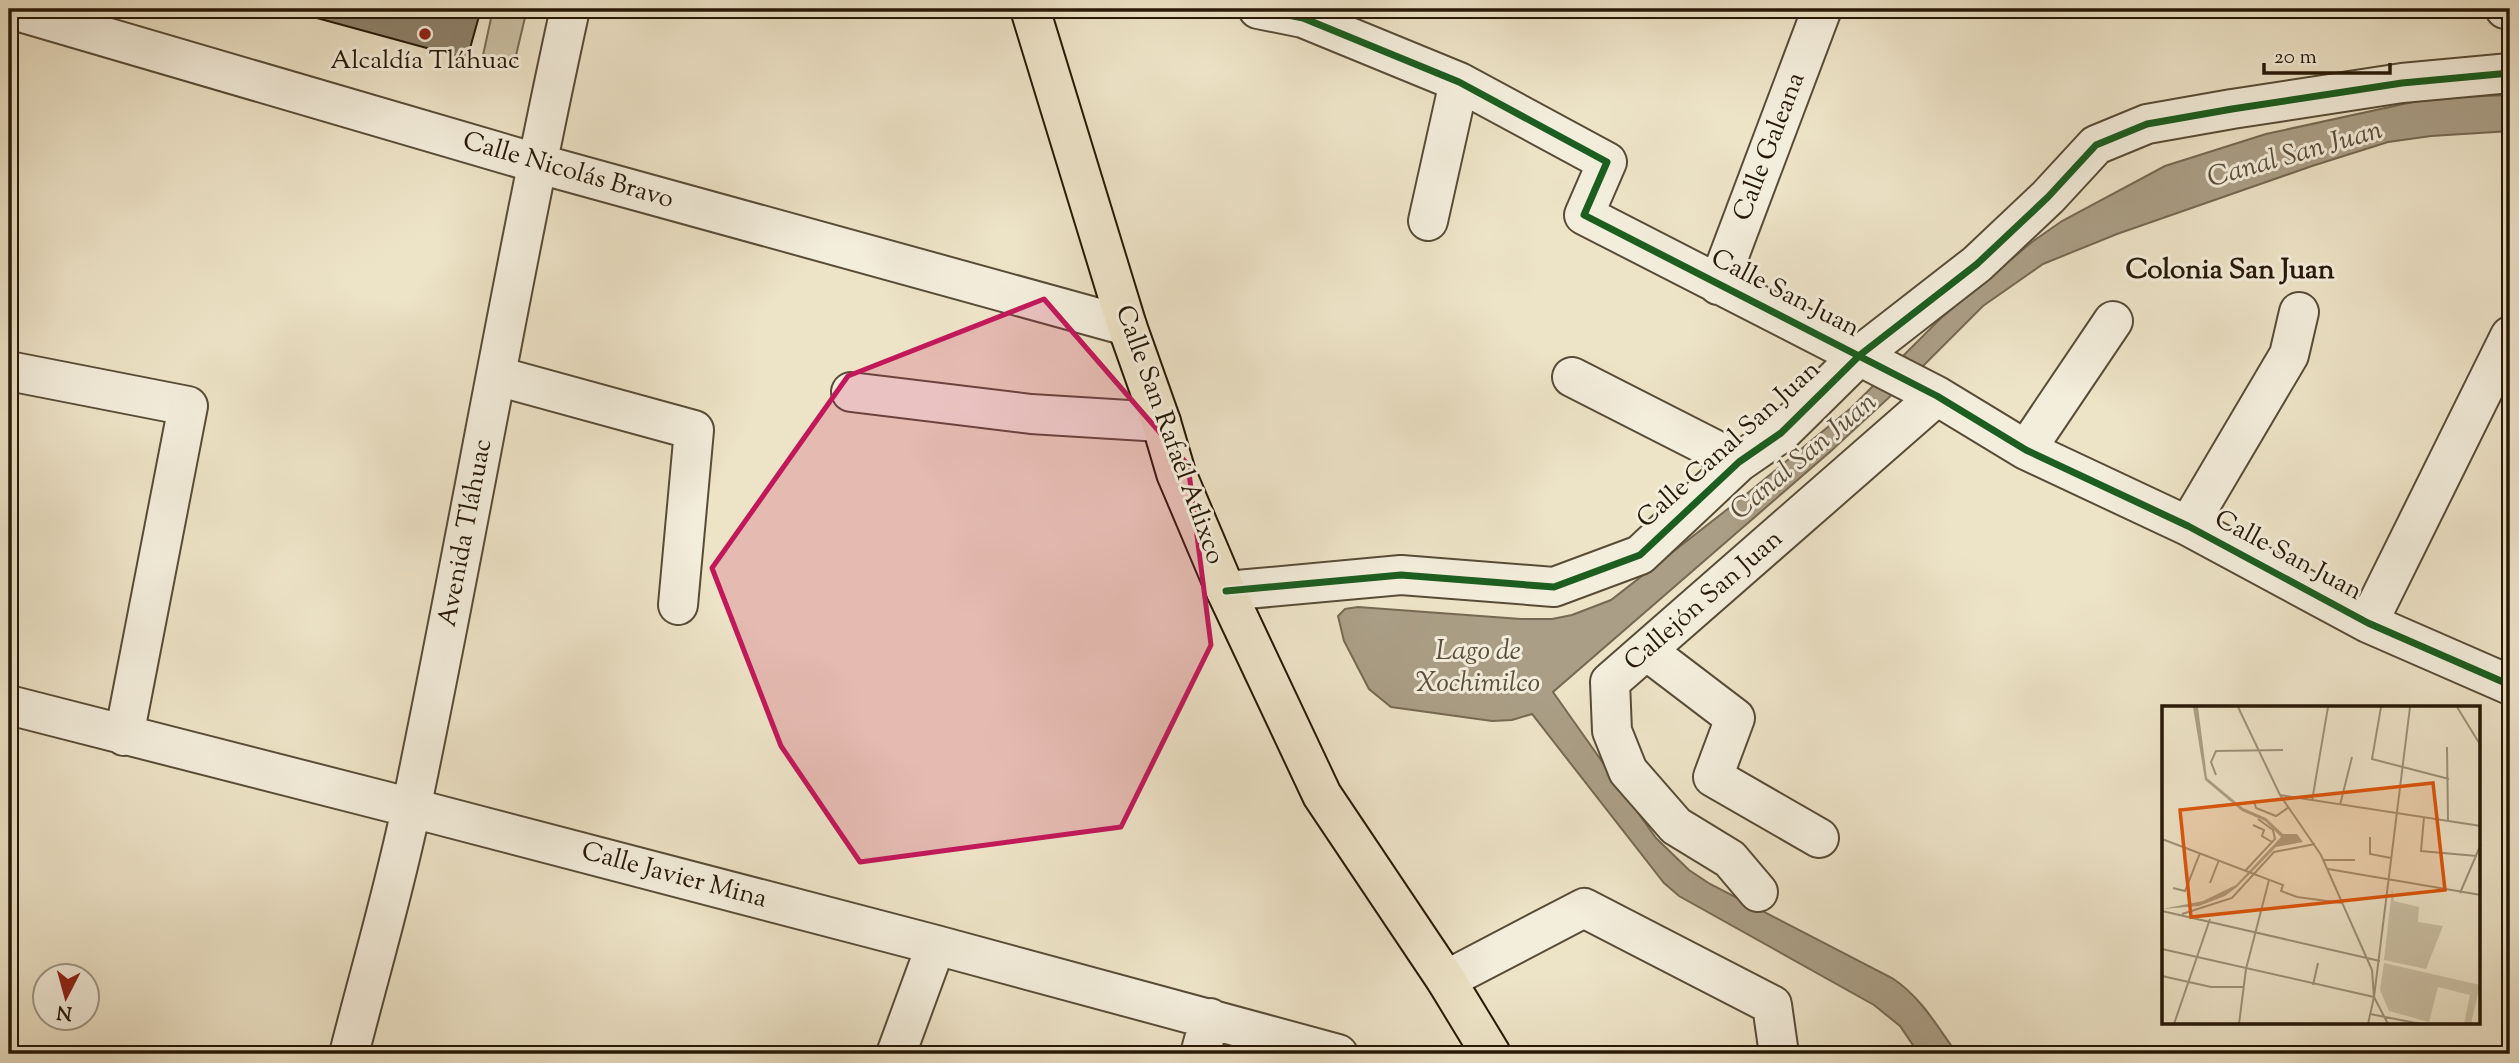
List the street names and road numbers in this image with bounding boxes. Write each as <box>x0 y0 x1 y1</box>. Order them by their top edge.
street label: Calle Galeana <box>1725 67 1815 227</box>
street label: Calle Nicolás Bravo <box>458 123 678 219</box>
street label: Calle San Juan <box>1704 241 1866 347</box>
street label: Calle San Rafaél Atlixco <box>1105 300 1233 570</box>
street label: Calle Canal San Juan <box>1631 355 1827 535</box>
street label: Avenida Tláhuac <box>430 436 502 630</box>
street label: Calle San Juan <box>2207 501 2369 611</box>
street label: Callejón San Juan <box>1617 522 1791 680</box>
street label: Calle Javier Mina <box>577 833 771 919</box>

